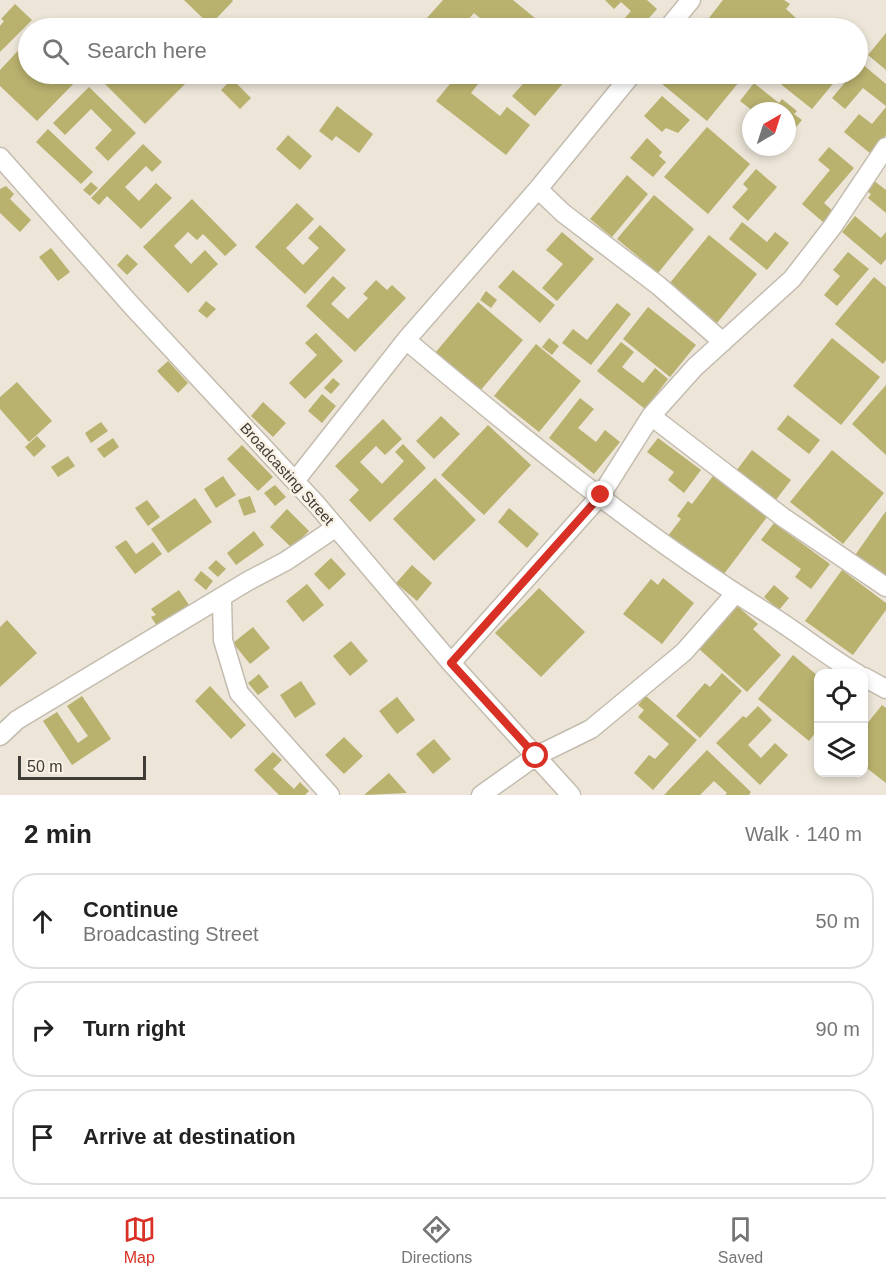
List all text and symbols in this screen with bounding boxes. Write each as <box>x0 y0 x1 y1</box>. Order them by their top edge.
search box <box>18 18 868 84</box>
icon: search <box>39 35 72 68</box>
text: Search here <box>87 38 207 63</box>
north arrow <box>742 102 796 156</box>
street label: Broadcasting Street <box>237 419 338 529</box>
route end <box>587 481 613 507</box>
map controls <box>814 669 868 777</box>
button: locate <box>814 669 868 723</box>
button: layers <box>814 723 868 777</box>
route start <box>522 742 548 768</box>
scale bar <box>18 753 146 780</box>
text: 50 m <box>27 758 63 775</box>
text: 2 min <box>24 819 92 849</box>
text: Walk · 140 m <box>745 823 862 845</box>
text: Continue <box>83 897 178 922</box>
icon: ahead <box>26 905 59 938</box>
text: 50 m <box>816 910 860 932</box>
text: Broadcasting Street <box>83 923 259 945</box>
icon: right <box>26 1013 59 1046</box>
text: Turn right <box>83 1016 185 1041</box>
text: 90 m <box>816 1018 860 1040</box>
icon: arrive <box>26 1121 59 1154</box>
text: Arrive at destination <box>83 1124 296 1149</box>
tab: Map <box>123 1213 156 1267</box>
tab: Directions <box>401 1213 472 1267</box>
tab: Saved <box>718 1213 763 1267</box>

